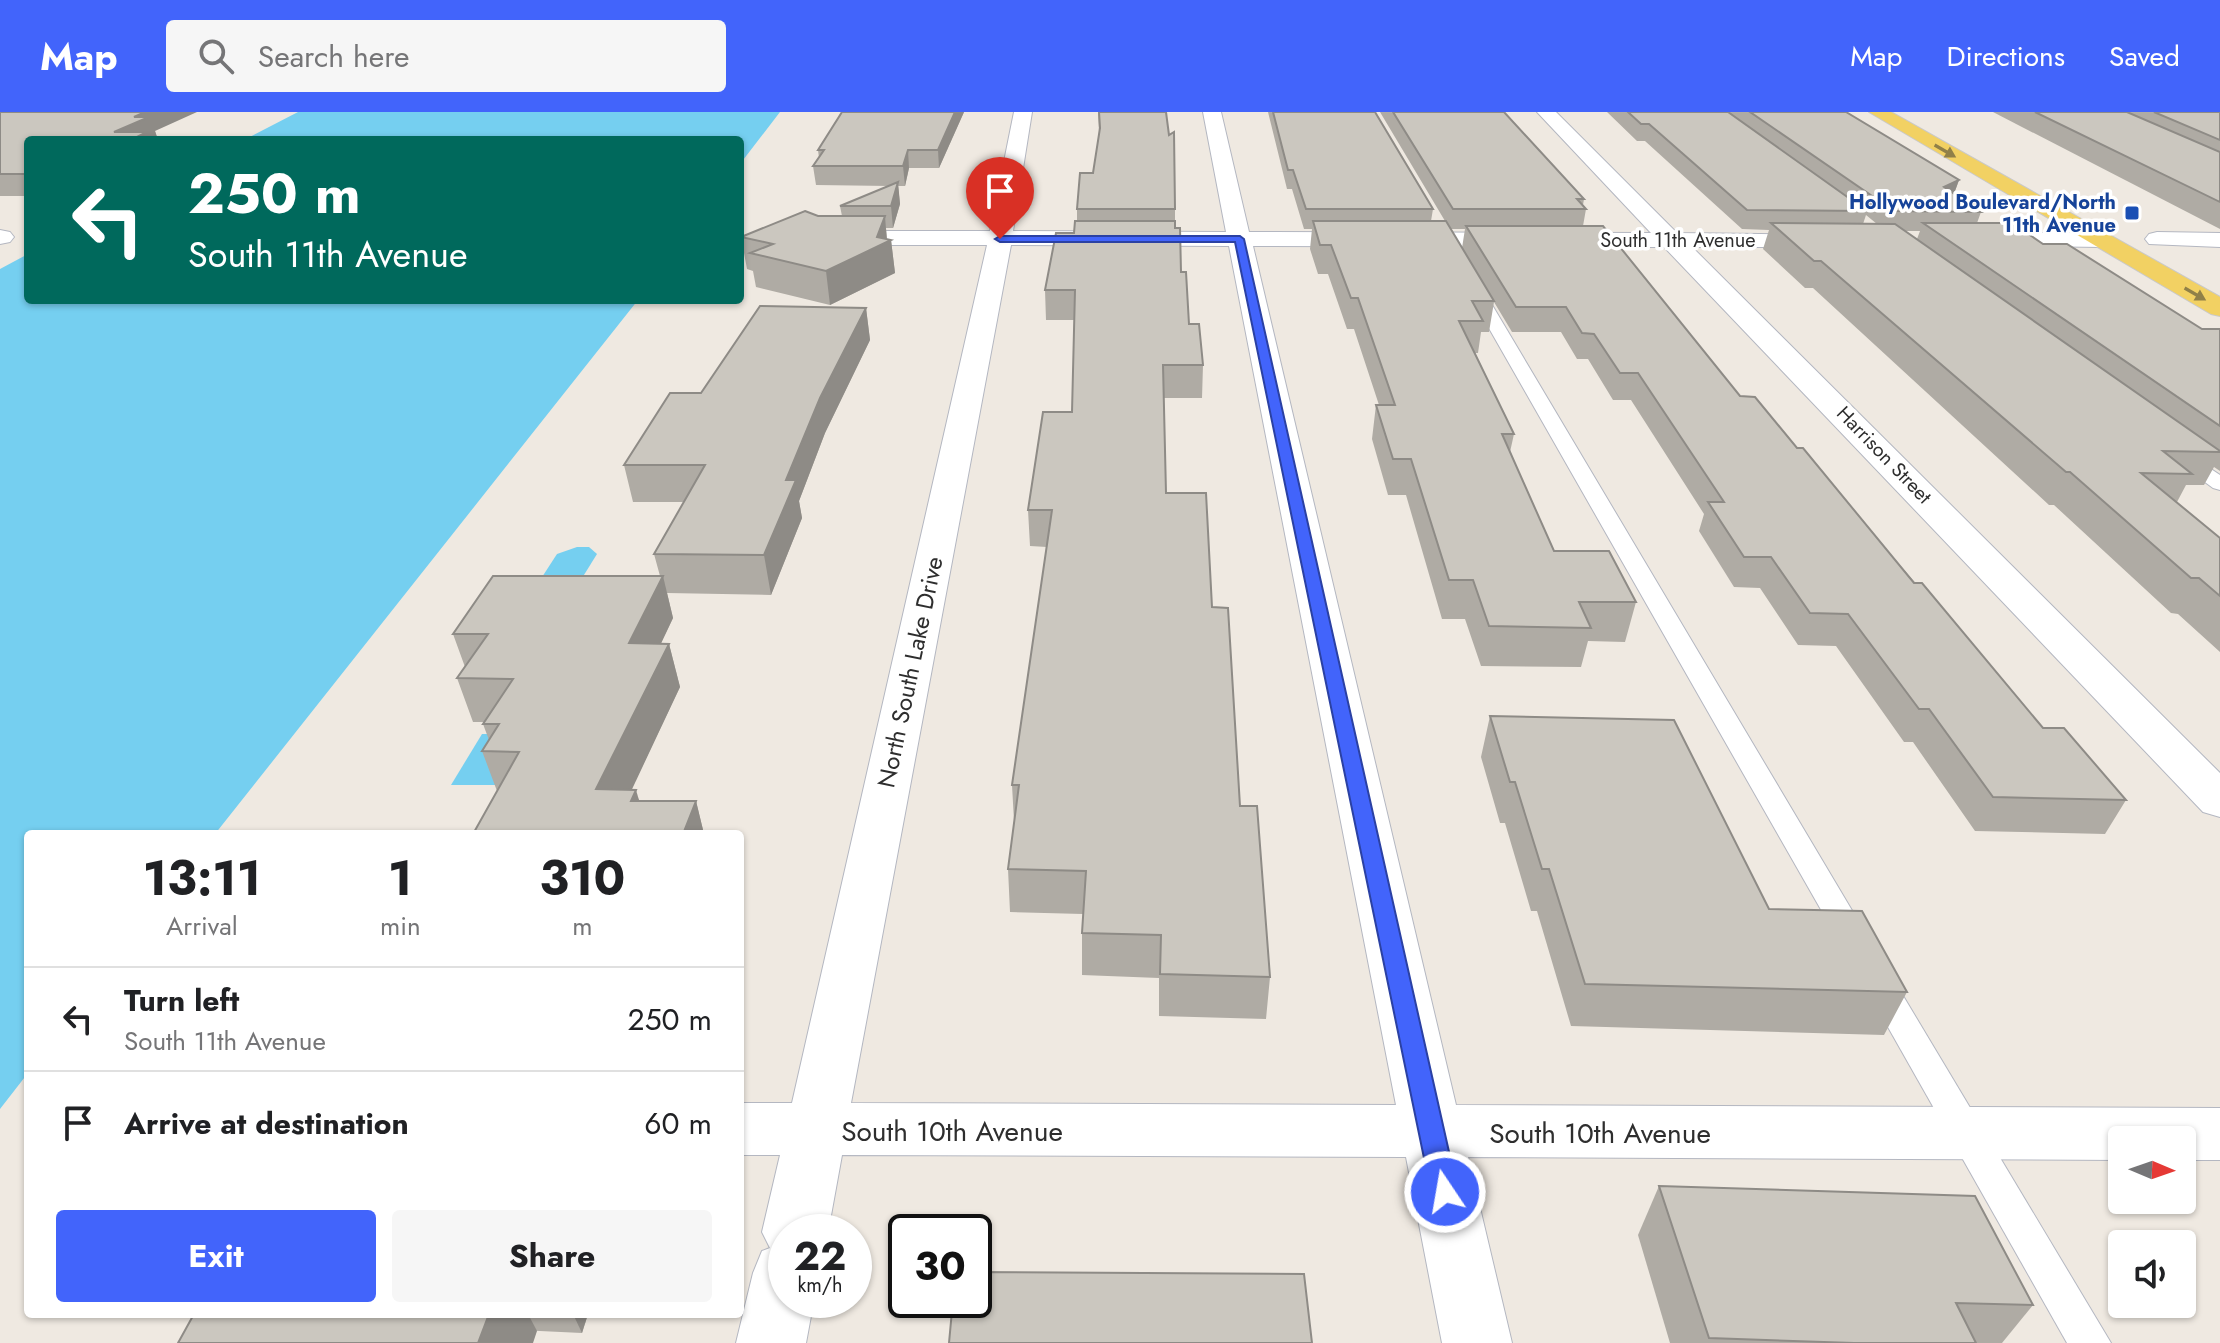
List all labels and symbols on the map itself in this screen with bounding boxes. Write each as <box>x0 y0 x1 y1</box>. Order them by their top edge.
one-way arrow <box>1934 144 1956 158</box>
pin <box>966 157 1034 239</box>
place label: Hollywood Boulevard/North 11th Avenue <box>1849 188 2116 240</box>
marker: Hollywood Boulevard/North 11th Avenue <box>2123 204 2141 222</box>
street label: South 11th Avenue <box>1600 226 1756 255</box>
one-way arrow <box>2184 287 2206 301</box>
street label: Harrison Street <box>1830 400 1938 511</box>
street label: North South Lake Drive <box>868 553 952 791</box>
street label: South 10th Avenue <box>841 1111 1063 1152</box>
street label: South 10th Avenue <box>1489 1113 1711 1154</box>
north arrow <box>2108 1126 2196 1214</box>
position arrow <box>1403 1150 1487 1234</box>
speed limit sign: 30 <box>888 1214 992 1318</box>

